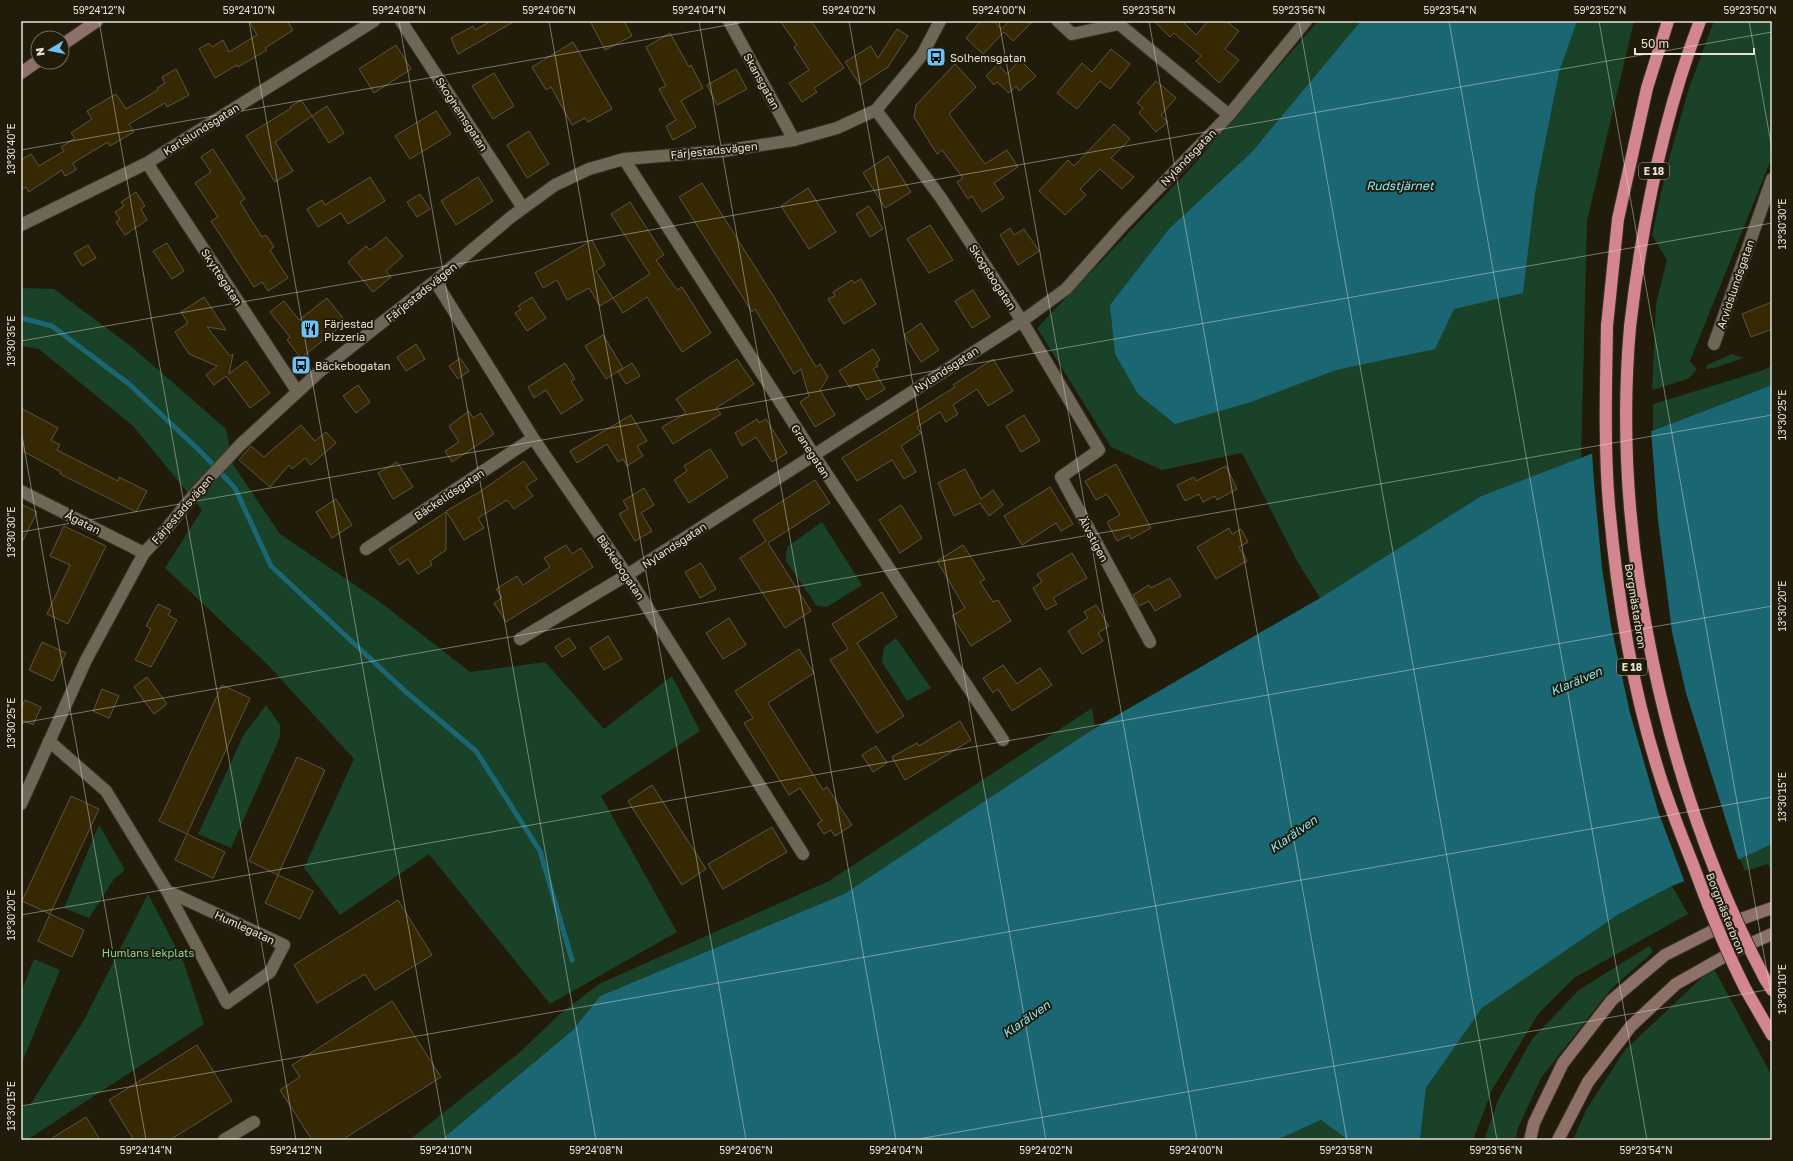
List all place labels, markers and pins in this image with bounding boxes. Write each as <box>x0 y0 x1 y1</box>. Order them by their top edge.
bus stop icon: Solhemsgatan <box>925 46 947 68</box>
place label: Solhemsgatan <box>950 51 1026 64</box>
place label: Färjestad Pizzeria <box>324 317 373 343</box>
restaurant icon: Färjestad Pizzeria <box>299 318 321 340</box>
bus stop icon: Bäckebogatan <box>290 354 312 376</box>
place label: Bäckebogatan <box>315 359 391 372</box>

